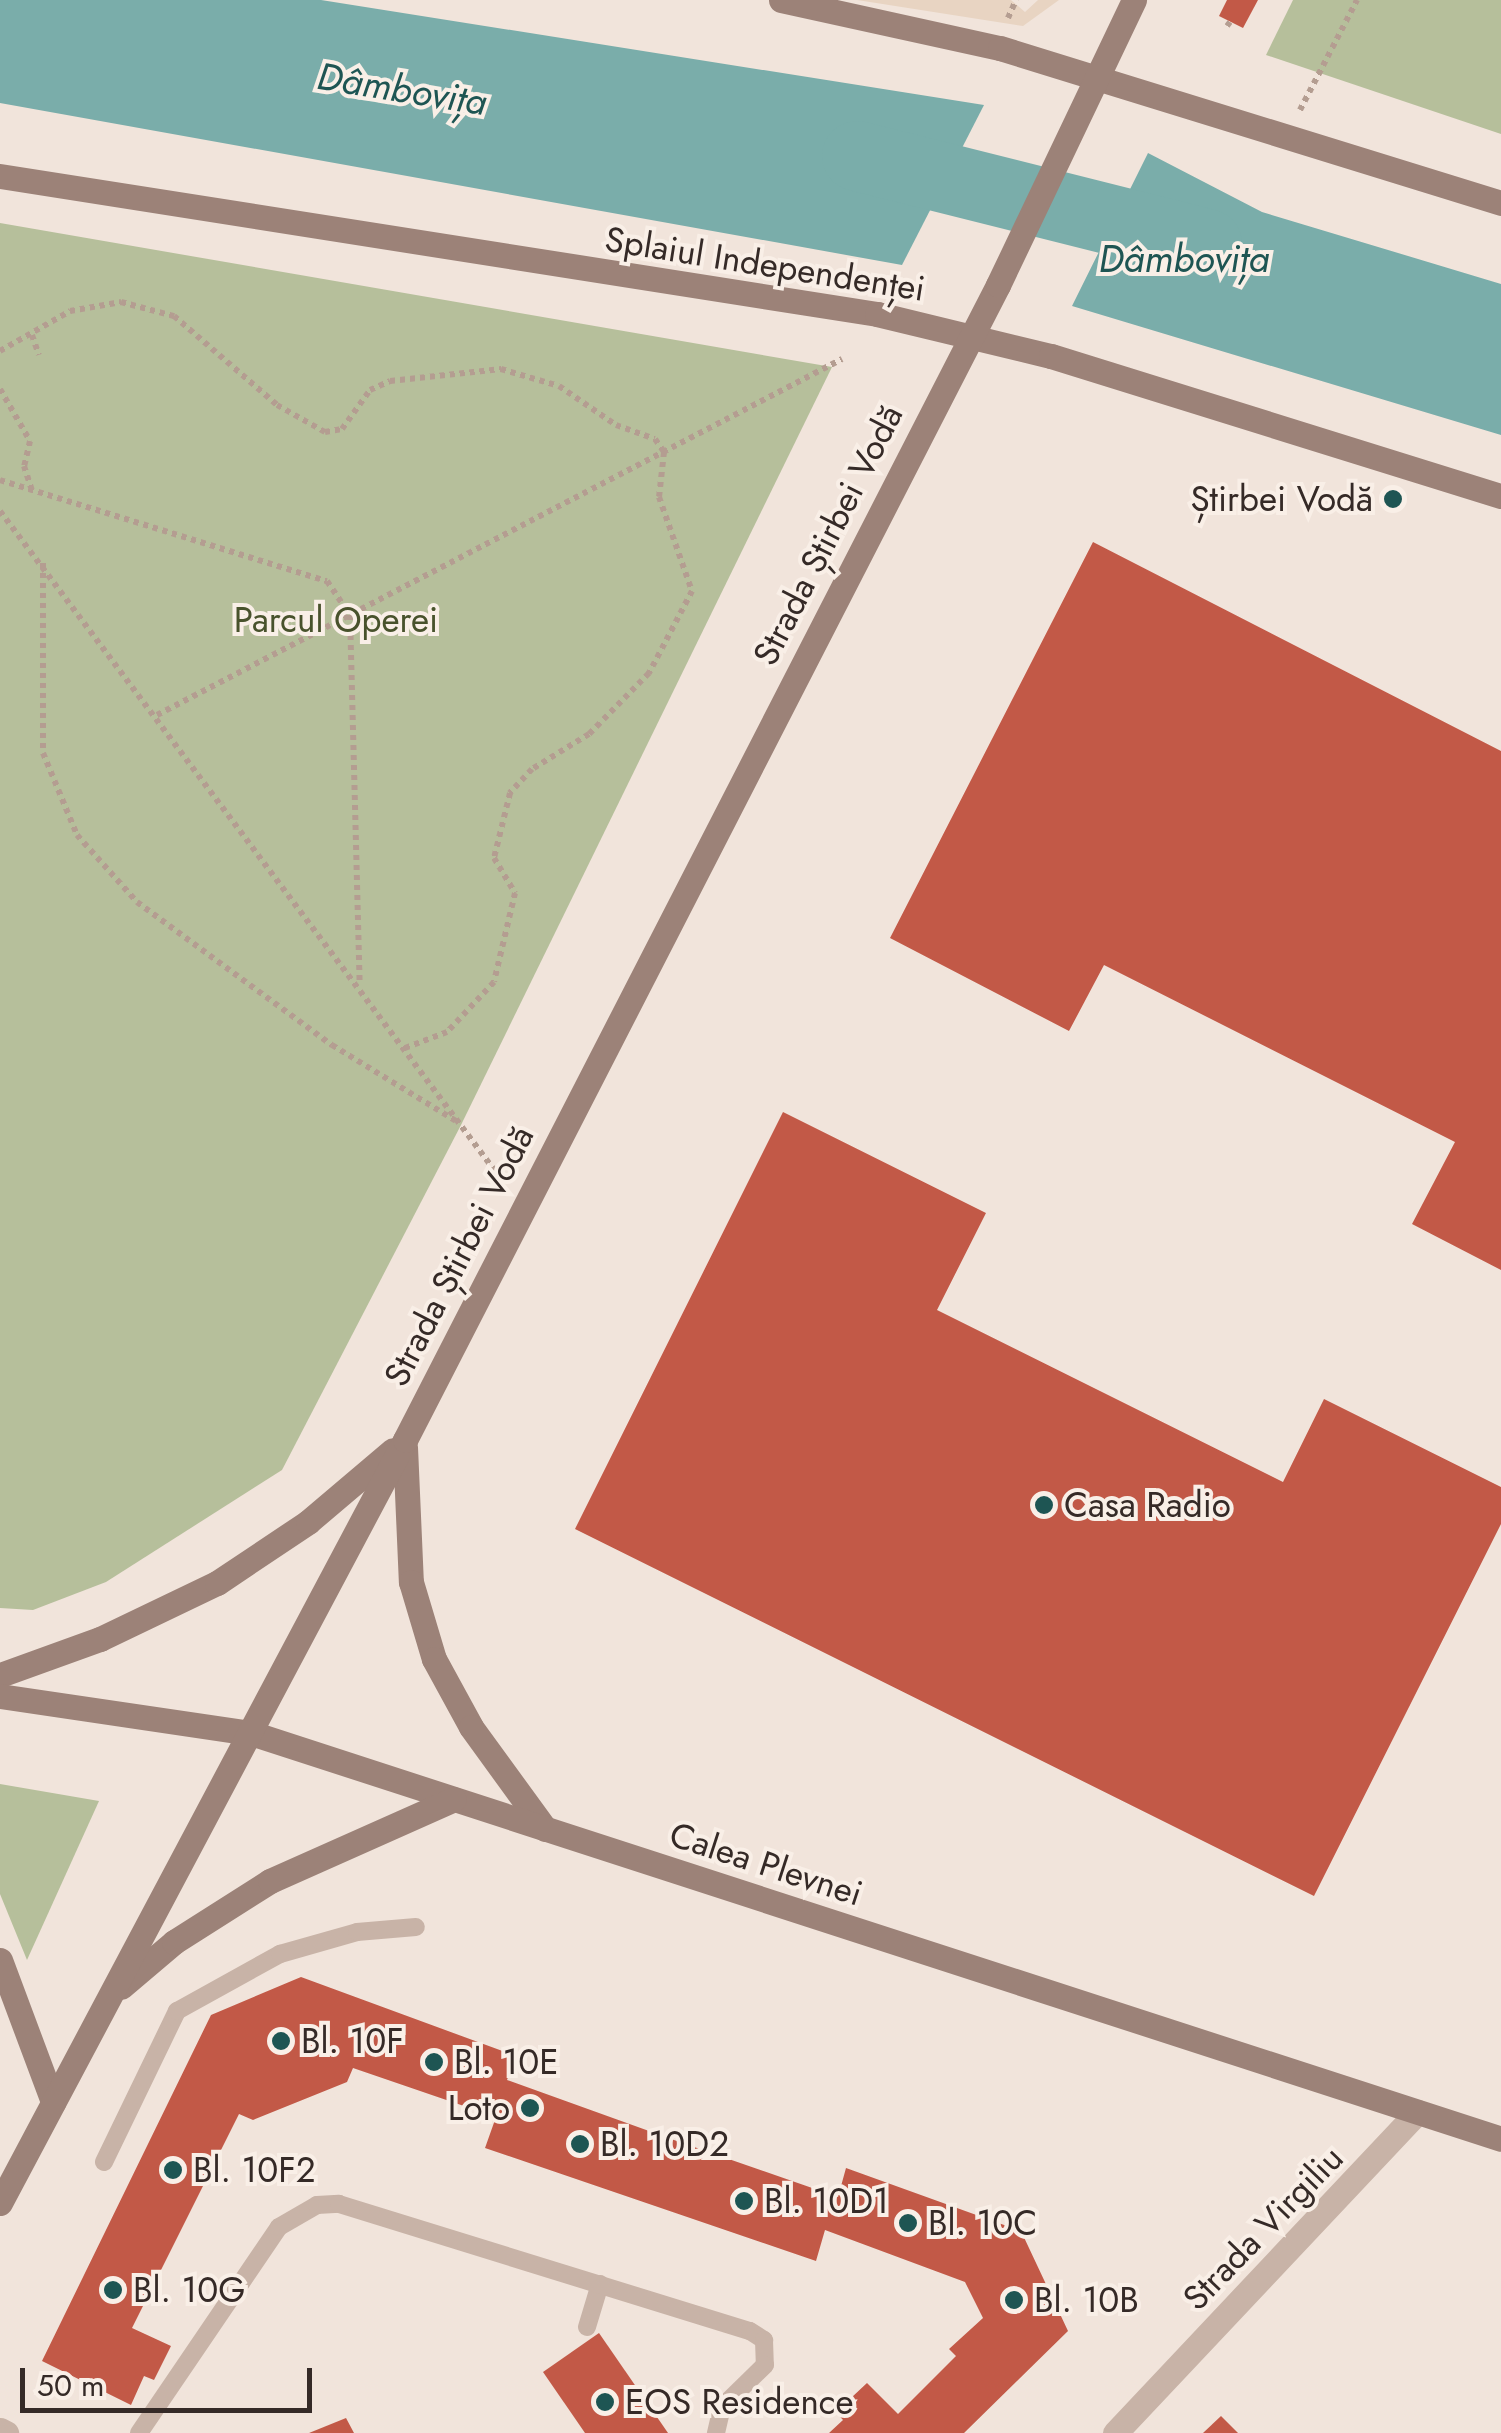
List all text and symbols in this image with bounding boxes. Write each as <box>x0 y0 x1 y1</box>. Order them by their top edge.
water label: Dâmbovița <box>314 53 490 125</box>
street label: Splaiul Independenței <box>602 218 928 310</box>
water label: Dâmbovița <box>1098 236 1270 282</box>
street label: Strada Știrbei Vodă <box>744 398 912 672</box>
place label: Știrbei Vodă <box>1190 478 1373 520</box>
marker: Știrbei Vodă <box>1382 488 1404 510</box>
park label: Parcul Operei <box>234 599 438 641</box>
street label: Strada Știrbei Vodă <box>375 1119 543 1393</box>
place label: Casa Radio <box>1064 1484 1231 1526</box>
marker: Casa Radio <box>1033 1494 1055 1516</box>
street label: Calea Plevnei <box>664 1813 868 1915</box>
place label: Bl. 10F <box>301 2020 404 2062</box>
marker: Bl. 10F <box>270 2030 292 2052</box>
place label: Bl. 10E <box>454 2041 559 2083</box>
marker: Bl. 10E <box>423 2051 445 2073</box>
place label: Loto <box>448 2087 510 2129</box>
marker: Loto <box>519 2097 541 2119</box>
place label: Bl. 10D2 <box>600 2123 729 2165</box>
marker: Bl. 10D2 <box>569 2133 591 2155</box>
street label: Strada Virgiliu <box>1174 2137 1352 2319</box>
place label: Bl. 10F2 <box>193 2149 316 2191</box>
marker: Bl. 10F2 <box>162 2159 184 2181</box>
place label: Bl. 10D1 <box>764 2180 889 2222</box>
marker: Bl. 10D1 <box>733 2190 755 2212</box>
place label: Bl. 10C <box>928 2202 1037 2244</box>
marker: Bl. 10C <box>897 2212 919 2234</box>
place label: Bl. 10G <box>133 2269 245 2311</box>
marker: Bl. 10G <box>102 2279 124 2301</box>
place label: Bl. 10B <box>1034 2279 1139 2321</box>
marker: Bl. 10B <box>1003 2289 1025 2311</box>
scale bar <box>25 2348 318 2410</box>
text: 50 m <box>37 2364 104 2407</box>
place label: EOS Residence <box>625 2381 854 2423</box>
marker: EOS Residence <box>594 2391 616 2413</box>

